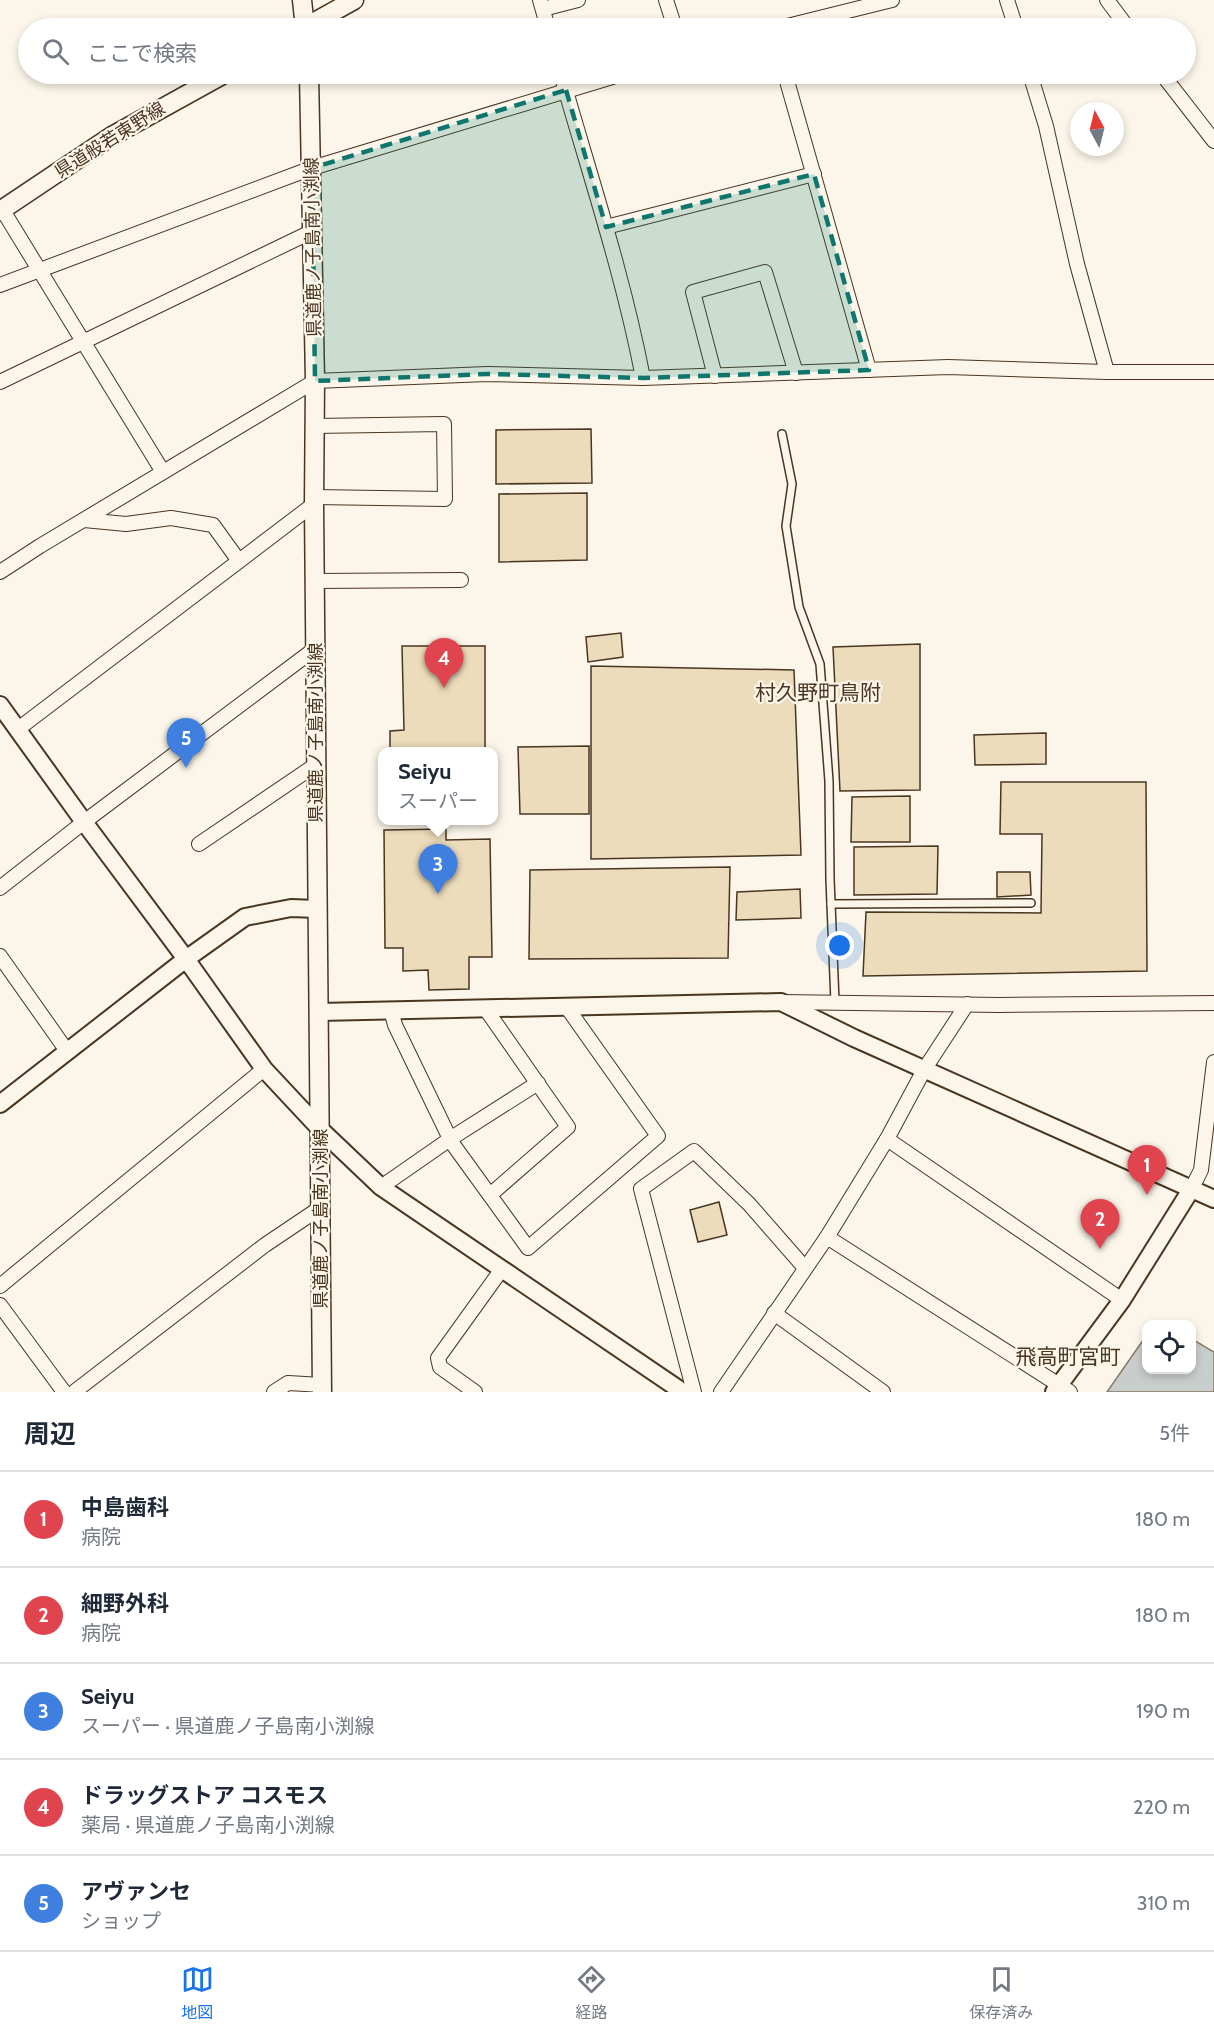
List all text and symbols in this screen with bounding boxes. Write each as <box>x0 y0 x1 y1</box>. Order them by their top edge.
search box <box>18 18 1196 84</box>
icon: search <box>39 35 72 68</box>
text: ここで検索 <box>87 40 197 67</box>
street label: 県道般若東野線 <box>51 97 169 183</box>
north arrow <box>1070 102 1124 156</box>
street label: 県道鹿ノ子島南小渕線 <box>300 157 326 337</box>
pin: 4 <box>424 638 464 688</box>
street label: 県道鹿ノ子島南小渕線 <box>305 643 327 823</box>
district label: 村久野町鳥附 <box>755 680 881 705</box>
pin: 5 <box>166 718 206 768</box>
popup <box>378 747 498 825</box>
text: Seiyu <box>398 758 451 785</box>
text: スーパー <box>398 789 478 813</box>
pin: 3 <box>418 844 458 894</box>
your location <box>825 931 854 960</box>
street label: 県道鹿ノ子島南小渕線 <box>310 1129 332 1309</box>
pin: 1 <box>1128 1146 1166 1195</box>
pin: 2 <box>1080 1200 1120 1249</box>
map controls <box>1142 1320 1196 1374</box>
button: locate <box>1142 1320 1196 1374</box>
district label: 飛高町宮町 <box>1016 1344 1121 1369</box>
text: 周辺 <box>24 1418 76 1450</box>
text: 5件 <box>1159 1421 1190 1445</box>
text: 中島歯科 <box>81 1494 169 1521</box>
text: 1 <box>40 1507 47 1531</box>
text: 180 m <box>1135 1507 1190 1531</box>
text: 病院 <box>81 1525 121 1549</box>
text: 細野外科 <box>81 1590 169 1617</box>
text: 2 <box>38 1603 49 1627</box>
text: 180 m <box>1135 1603 1190 1627</box>
text: 病院 <box>81 1621 121 1645</box>
text: Seiyu <box>81 1683 134 1710</box>
text: 3 <box>38 1699 49 1723</box>
text: 190 m <box>1136 1699 1190 1723</box>
text: スーパー · 県道鹿ノ子島南小渕線 <box>81 1714 375 1738</box>
text: ドラッグストア コスモス <box>81 1782 328 1809</box>
text: 4 <box>37 1795 50 1819</box>
text: 220 m <box>1133 1795 1190 1819</box>
text: 薬局 · 県道鹿ノ子島南小渕線 <box>81 1813 335 1837</box>
text: アヴァンセ <box>81 1878 191 1905</box>
text: 5 <box>38 1891 49 1915</box>
text: 310 m <box>1137 1891 1190 1915</box>
text: ショップ <box>81 1909 161 1933</box>
tab: 地図 <box>181 1963 214 2023</box>
tab: 経路 <box>575 1963 608 2023</box>
tab: 保存済み <box>969 1963 1033 2023</box>

